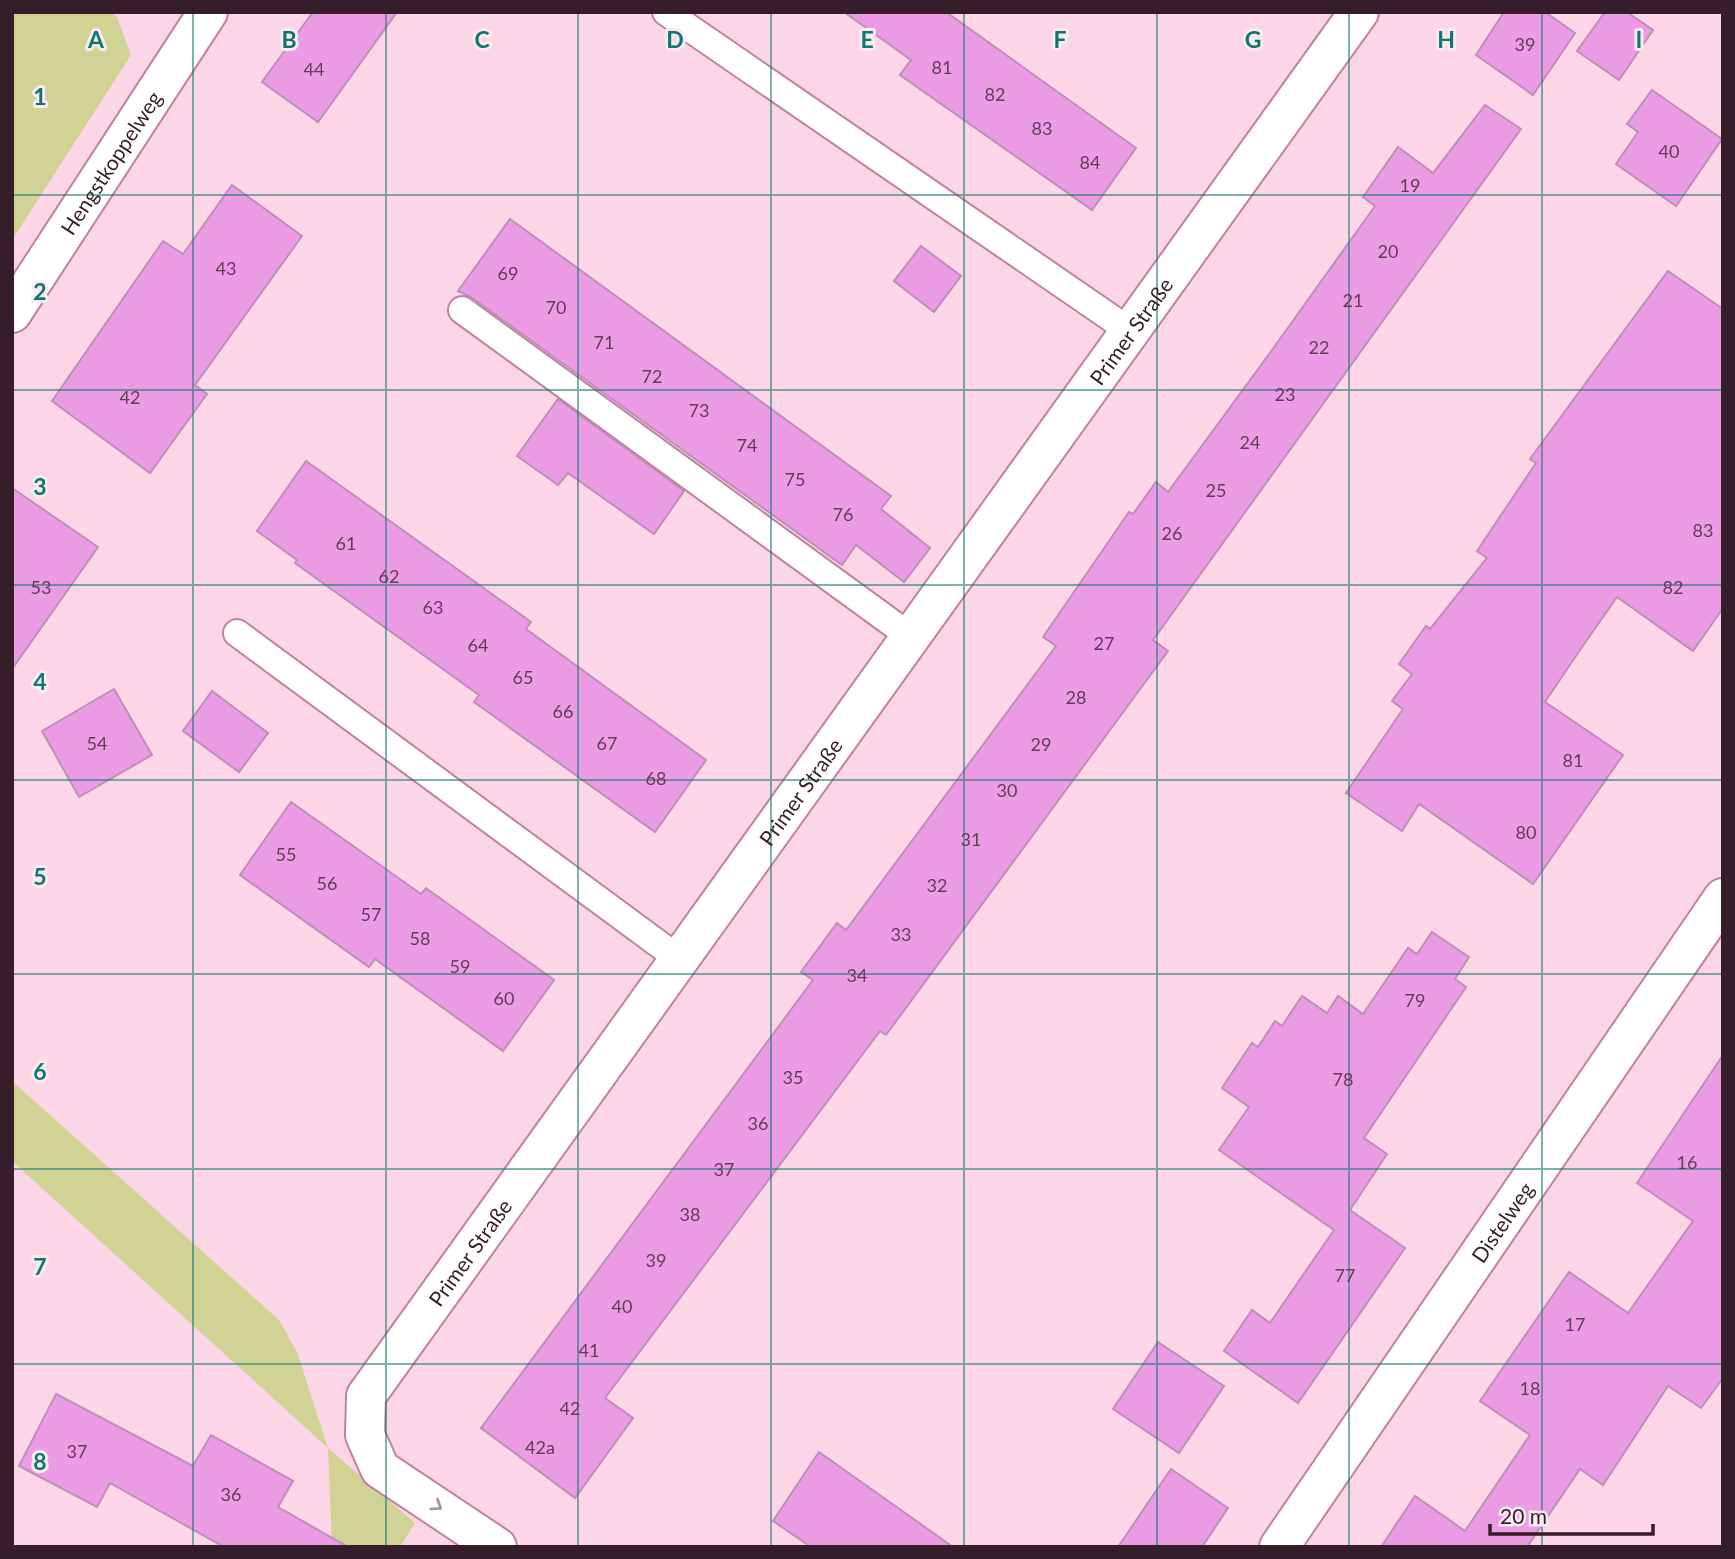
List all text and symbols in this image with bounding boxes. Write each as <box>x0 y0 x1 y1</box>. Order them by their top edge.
text: A <box>87 25 105 53</box>
text: B <box>281 25 297 53</box>
text: C <box>474 25 490 53</box>
text: D <box>666 25 684 53</box>
text: E <box>860 25 874 53</box>
text: F <box>1053 25 1067 53</box>
text: G <box>1245 25 1261 53</box>
text: H <box>1437 25 1455 53</box>
text: I <box>1636 25 1642 53</box>
house number: 39 <box>1515 33 1535 55</box>
house number: 81 <box>932 56 952 78</box>
house number: 44 <box>304 58 324 80</box>
text: 1 <box>33 82 47 110</box>
house number: 82 <box>985 83 1005 105</box>
street label: Hengstkoppelweg <box>54 86 166 239</box>
house number: 83 <box>1032 117 1052 139</box>
house number: 40 <box>1659 140 1679 162</box>
house number: 84 <box>1080 151 1100 173</box>
house number: 19 <box>1400 174 1420 196</box>
house number: 20 <box>1378 240 1398 262</box>
house number: 43 <box>216 257 236 279</box>
house number: 69 <box>498 262 518 284</box>
street label: Primer Straße <box>1084 272 1177 389</box>
text: 2 <box>33 277 47 305</box>
house number: 21 <box>1343 289 1363 311</box>
house number: 70 <box>546 296 566 318</box>
house number: 71 <box>594 331 614 353</box>
house number: 22 <box>1309 336 1329 358</box>
house number: 72 <box>642 365 662 387</box>
house number: 23 <box>1275 383 1295 405</box>
house number: 42 <box>120 386 140 408</box>
house number: 73 <box>689 399 709 421</box>
house number: 24 <box>1240 431 1260 453</box>
house number: 74 <box>737 434 757 456</box>
house number: 75 <box>785 468 805 490</box>
text: 3 <box>33 472 47 500</box>
house number: 25 <box>1206 479 1226 501</box>
house number: 76 <box>833 503 853 525</box>
house number: 83 <box>1693 519 1713 541</box>
house number: 26 <box>1162 522 1182 544</box>
house number: 61 <box>336 532 356 554</box>
house number: 62 <box>379 565 399 587</box>
house number: 53 <box>31 576 51 598</box>
house number: 82 <box>1663 576 1683 598</box>
house number: 63 <box>423 596 443 618</box>
house number: 27 <box>1094 632 1114 654</box>
house number: 64 <box>468 634 488 656</box>
house number: 65 <box>513 666 533 688</box>
text: 4 <box>33 667 47 695</box>
house number: 28 <box>1066 686 1086 708</box>
house number: 66 <box>553 700 573 722</box>
house number: 54 <box>87 732 107 754</box>
house number: 67 <box>597 732 617 754</box>
street label: Primer Straße <box>753 733 847 850</box>
house number: 29 <box>1031 733 1051 755</box>
house number: 81 <box>1563 749 1583 771</box>
house number: 68 <box>646 767 666 789</box>
house number: 30 <box>997 779 1017 801</box>
house number: 80 <box>1516 821 1536 843</box>
house number: 31 <box>961 828 981 850</box>
house number: 55 <box>276 843 296 865</box>
text: 5 <box>33 862 47 890</box>
house number: 56 <box>317 872 337 894</box>
house number: 32 <box>927 874 947 896</box>
house number: 57 <box>361 903 381 925</box>
house number: 33 <box>891 923 911 945</box>
house number: 58 <box>410 927 430 949</box>
house number: 59 <box>450 955 470 977</box>
house number: 34 <box>847 964 867 986</box>
house number: 60 <box>494 987 514 1009</box>
house number: 79 <box>1405 989 1425 1011</box>
text: 6 <box>33 1057 47 1085</box>
house number: 35 <box>783 1066 803 1088</box>
house number: 78 <box>1333 1068 1353 1090</box>
house number: 36 <box>748 1112 768 1134</box>
house number: 16 <box>1677 1151 1697 1173</box>
house number: 37 <box>714 1158 734 1180</box>
street label: Distelweg <box>1465 1177 1538 1267</box>
street label: Primer Straße <box>422 1194 516 1310</box>
house number: 38 <box>680 1203 700 1225</box>
house number: 39 <box>646 1249 666 1271</box>
text: 7 <box>33 1252 47 1280</box>
house number: 77 <box>1335 1264 1355 1286</box>
house number: 40 <box>612 1295 632 1317</box>
house number: 17 <box>1565 1313 1585 1335</box>
house number: 41 <box>579 1339 599 1361</box>
house number: 18 <box>1520 1377 1540 1399</box>
house number: 42 <box>560 1397 580 1419</box>
house number: 42a <box>525 1436 555 1458</box>
house number: 37 <box>67 1440 87 1462</box>
text: 8 <box>33 1447 47 1475</box>
house number: 36 <box>221 1483 241 1505</box>
scale bar <box>1490 1492 1653 1536</box>
one-way arrow <box>429 1498 442 1511</box>
text: 20 m <box>1500 1503 1547 1528</box>

